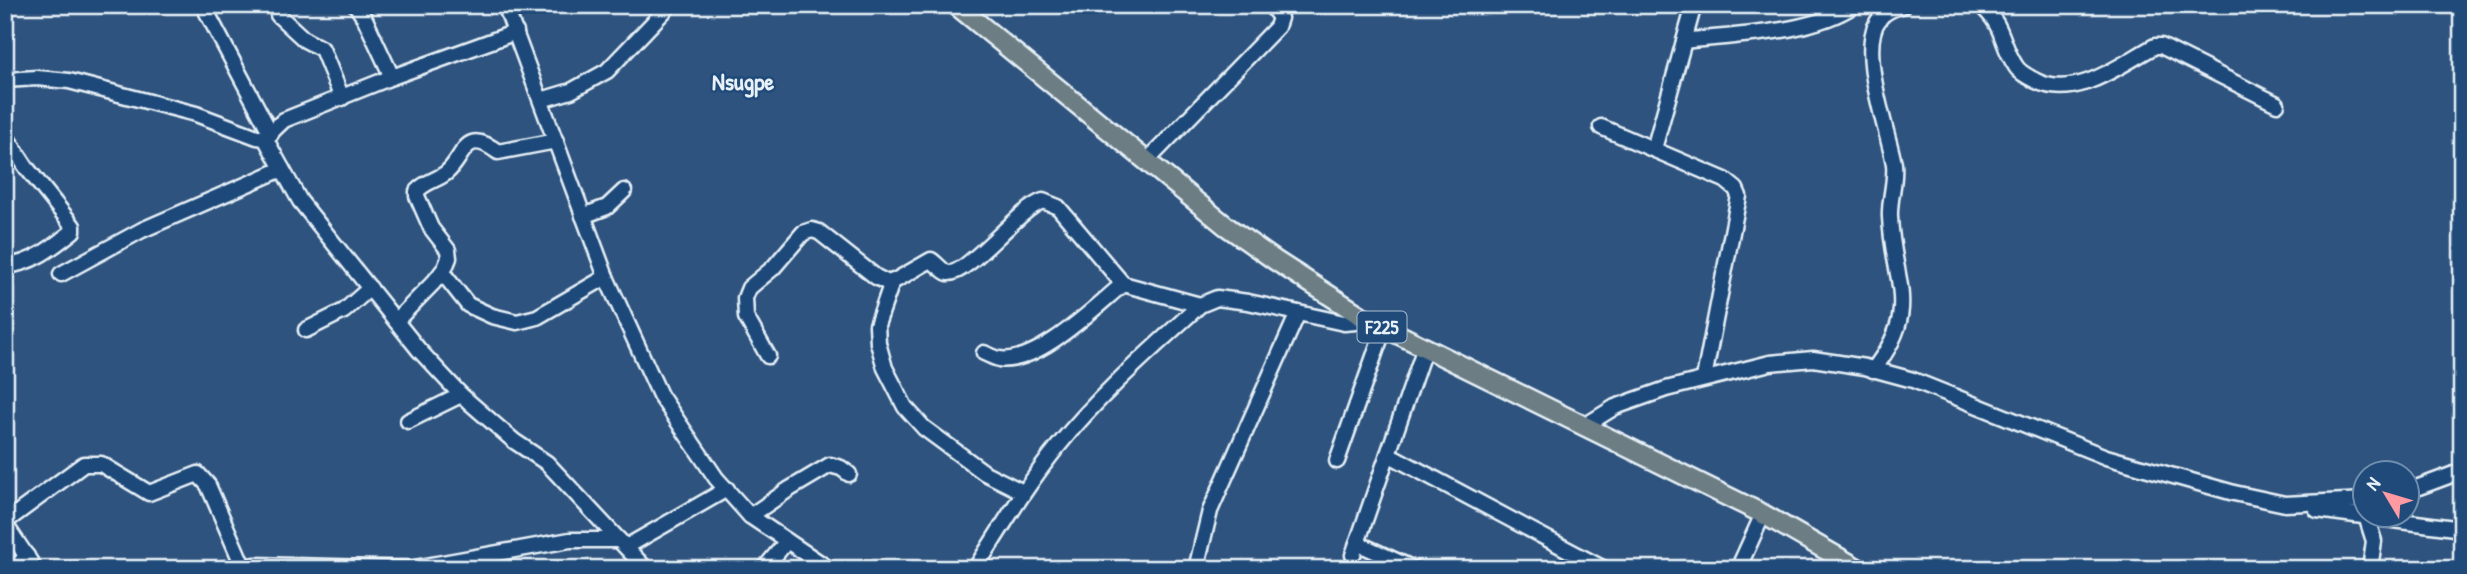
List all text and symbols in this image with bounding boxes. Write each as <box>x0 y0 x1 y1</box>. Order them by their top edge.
district label: Nsugpe <box>712 65 774 98</box>
road number: F225 <box>1358 312 1406 342</box>
north arrow <box>2352 458 2422 528</box>
text: N <box>2359 472 2386 496</box>

